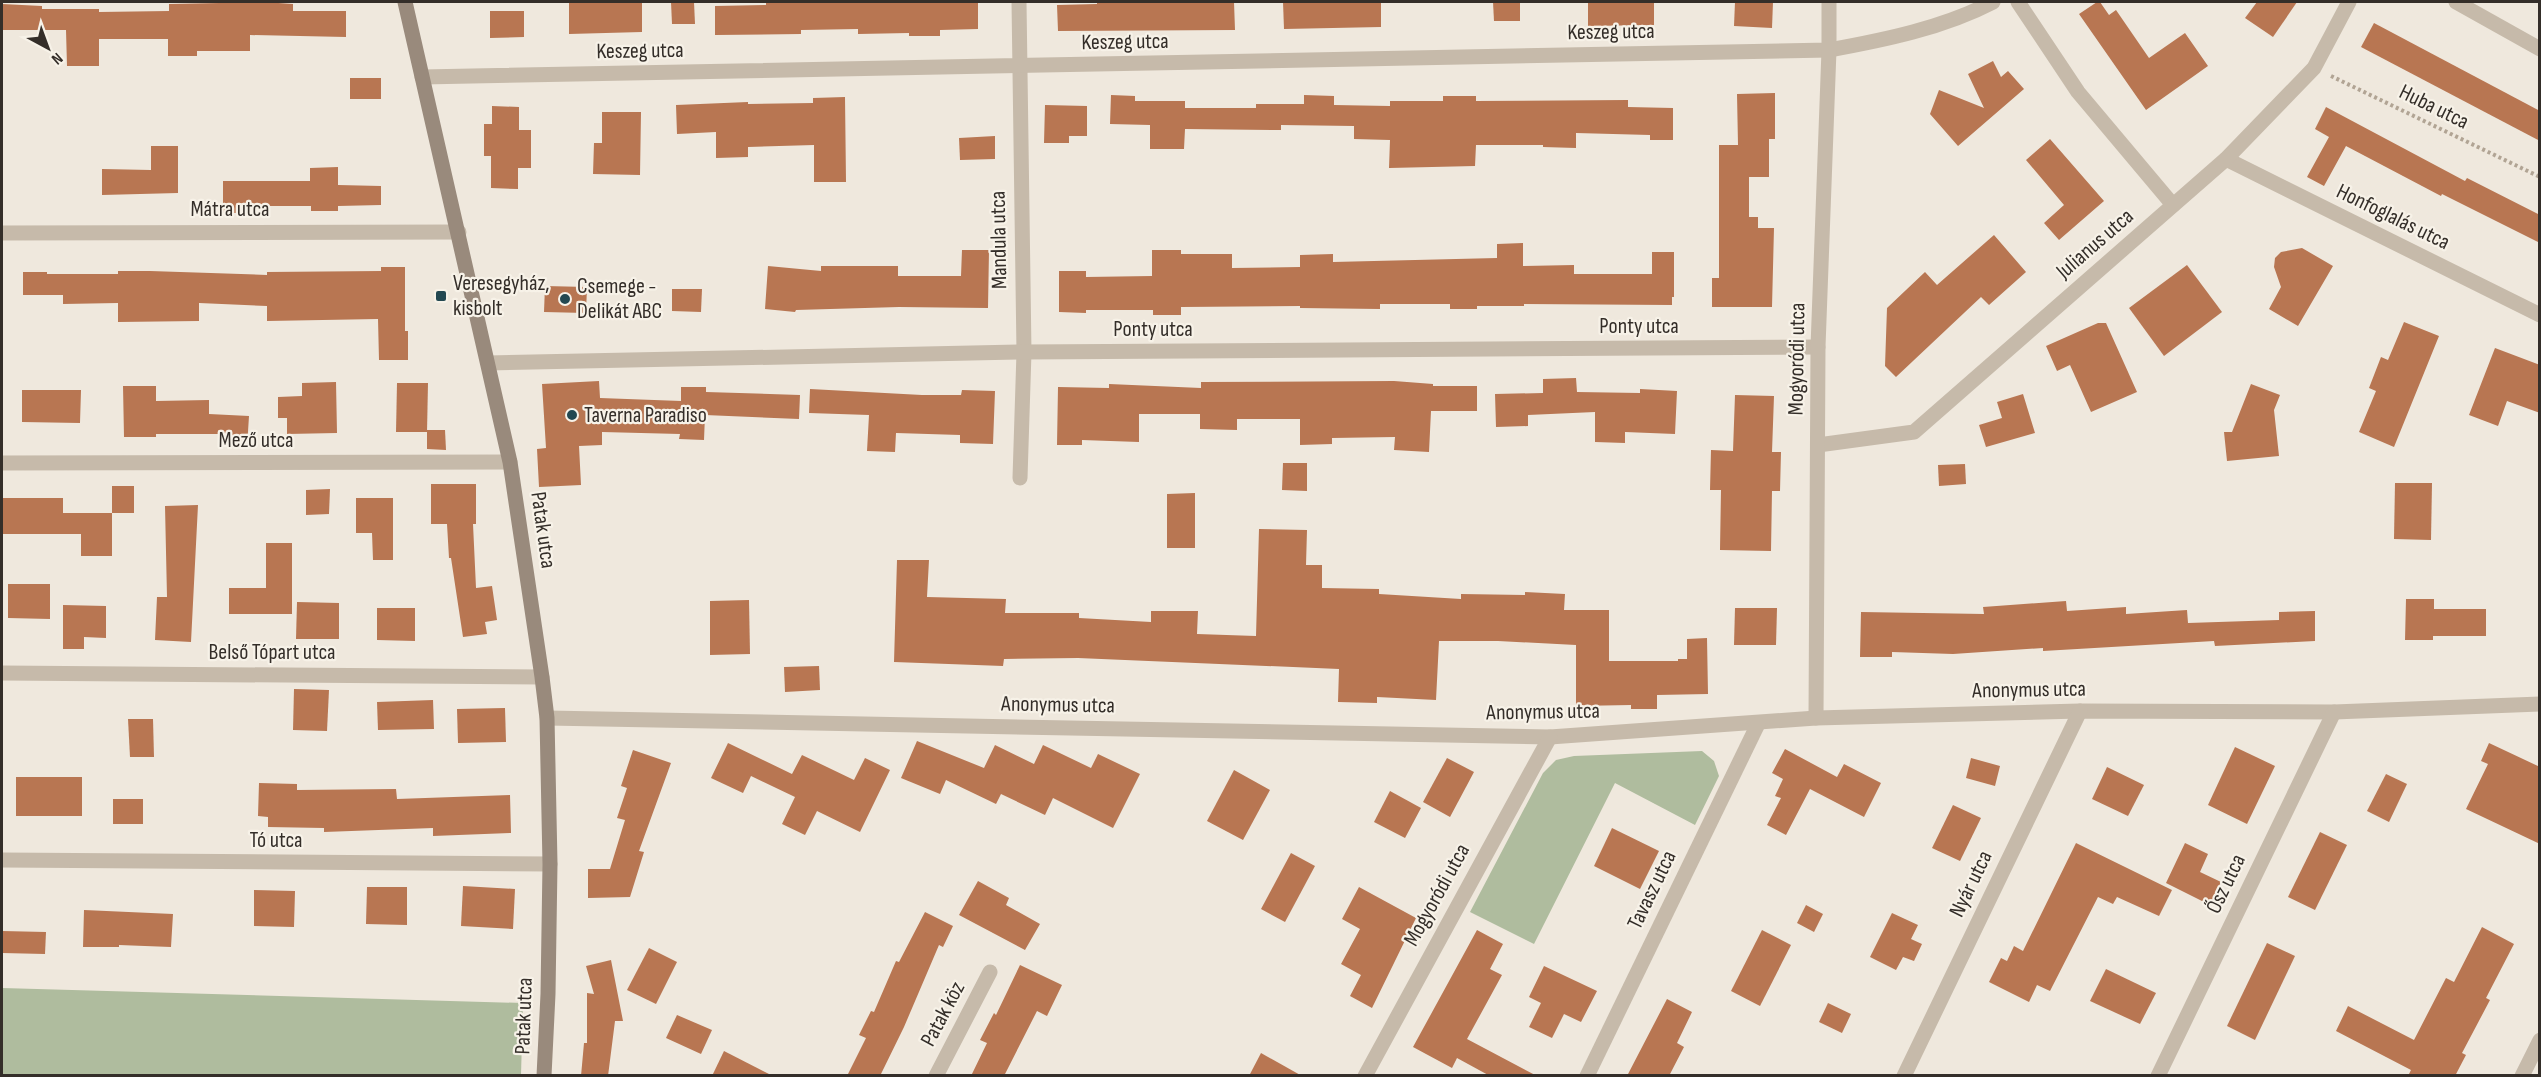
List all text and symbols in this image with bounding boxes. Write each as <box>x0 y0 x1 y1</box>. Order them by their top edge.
north arrow <box>18 18 78 78</box>
street label: Keszeg utca <box>1567 18 1655 46</box>
street label: Keszeg utca <box>1081 28 1169 56</box>
street label: Keszeg utca <box>596 37 684 65</box>
text: N <box>47 48 66 68</box>
street label: Huba utca <box>2395 79 2473 135</box>
street label: Honfoglalás utca <box>2332 178 2454 256</box>
street label: Mandula utca <box>985 191 1013 289</box>
street label: Mátra utca <box>191 196 269 223</box>
street label: Julianus utca <box>2050 203 2139 286</box>
place label: Veresegyház, kisbolt <box>453 270 550 322</box>
place label: Csemege - Delikát ABC <box>577 273 662 325</box>
marker: Veresegyház, kisbolt <box>434 289 448 303</box>
marker: Csemege - Delikát ABC <box>558 292 572 306</box>
street label: Mogyoródi utca <box>1783 302 1811 416</box>
street label: Ponty utca <box>1599 313 1679 340</box>
street label: Ponty utca <box>1113 316 1193 343</box>
place label: Taverna Paradiso <box>584 402 707 429</box>
marker: Taverna Paradiso <box>565 408 579 422</box>
street label: Mező utca <box>219 427 293 454</box>
street label: Patak utca <box>524 490 562 570</box>
street label: Belső Tópart utca <box>209 639 335 666</box>
street label: Anonymus utca <box>1971 676 2086 705</box>
street label: Anonymus utca <box>1000 690 1115 719</box>
street label: Anonymus utca <box>1485 698 1600 727</box>
street label: Tó utca <box>250 827 302 854</box>
street label: Mogyoródi utca <box>1398 839 1476 951</box>
street label: Tavasz utca <box>1621 846 1683 934</box>
street label: Nyár utca <box>1943 846 1999 922</box>
street label: Ősz utca <box>2200 850 2252 918</box>
street label: Patak utca <box>509 977 539 1055</box>
street label: Patak köz <box>915 977 971 1051</box>

